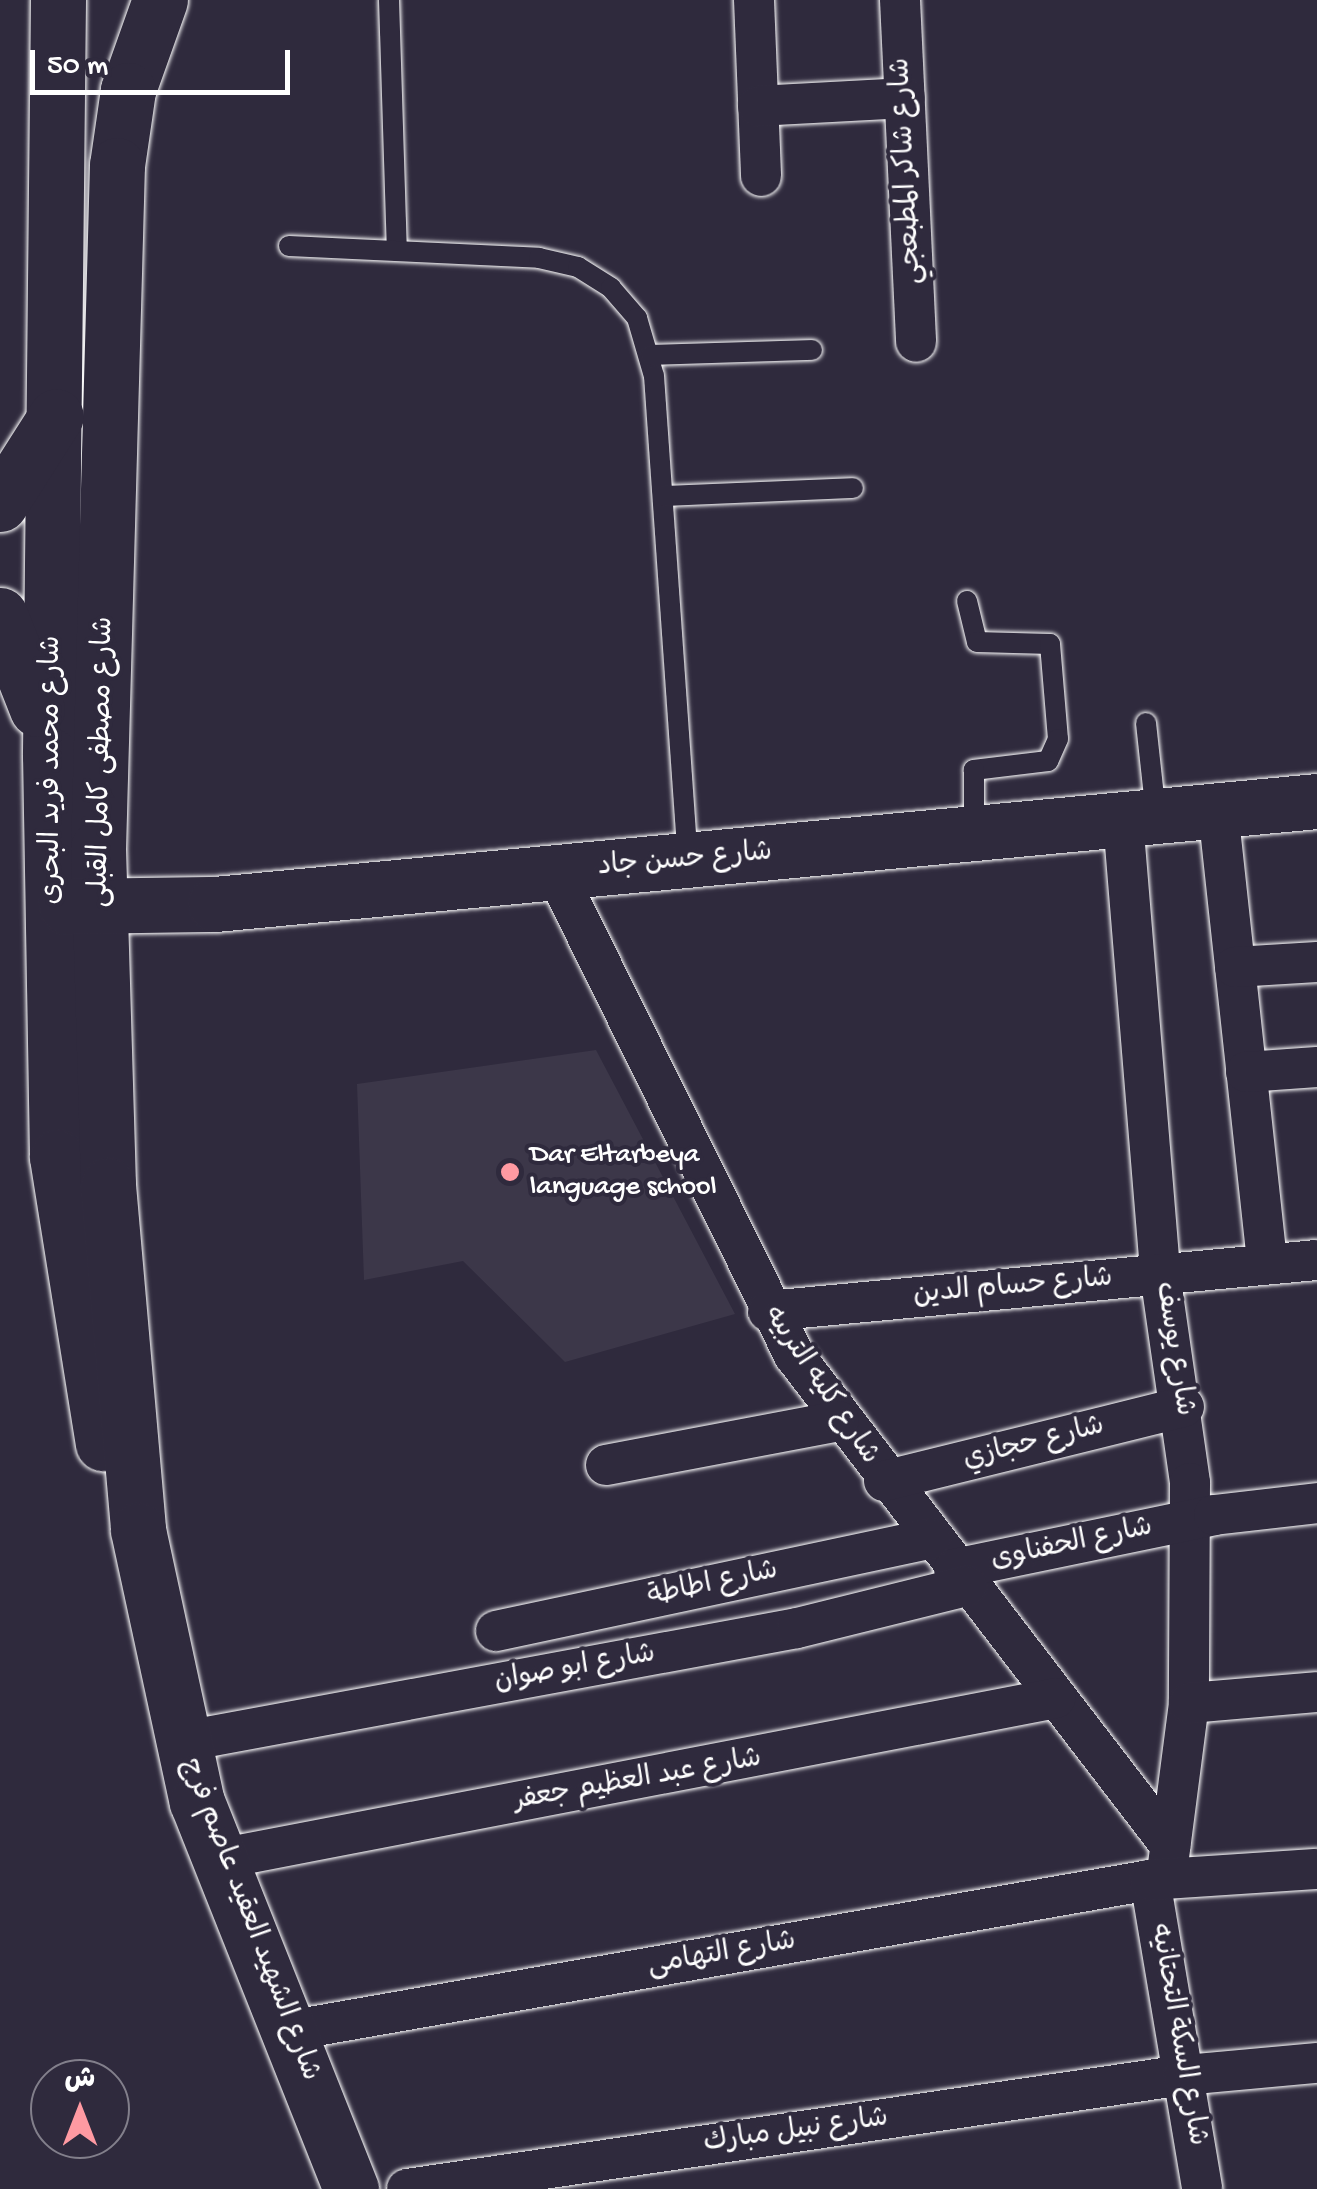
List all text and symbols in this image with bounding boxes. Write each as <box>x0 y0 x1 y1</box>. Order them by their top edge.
scale bar <box>35 30 295 92</box>
text: 50 m <box>47 50 108 85</box>
street label: شارع شاكر المطبعجي <box>885 57 931 285</box>
street label: شارع مصطفى كامل القبلى <box>84 616 122 908</box>
street label: شارع محمد فريد البحرى <box>36 636 70 904</box>
street label: شارع حسن جاد <box>596 837 774 885</box>
place label: Dar Eltarbeya language school <box>530 1139 717 1205</box>
marker: Dar Eltarbeya language school <box>499 1161 521 1183</box>
street label: شارع حسام الدين <box>912 1263 1114 1313</box>
street label: شارع يوسف <box>1146 1280 1200 1418</box>
street label: شارع كليه التربيه <box>755 1301 885 1471</box>
street label: شارع حجازي <box>960 1410 1108 1478</box>
street label: شارع الحفناوى <box>988 1511 1156 1579</box>
street label: شارع اطاطة <box>645 1555 781 1615</box>
street label: شارع ابو صوان <box>492 1638 658 1700</box>
street label: شارع عبد العظيم جعفر <box>512 1743 764 1819</box>
street label: شارع الشهيد العقيد عاصم فرج <box>172 1754 326 2086</box>
street label: شارع السكة التحتانيه <box>1141 1921 1213 2149</box>
street label: شارع التهامى <box>645 1925 799 1985</box>
north arrow <box>30 2059 130 2159</box>
text: ش <box>65 2064 95 2097</box>
street label: شارع نبيل مبارك <box>702 2102 890 2162</box>

